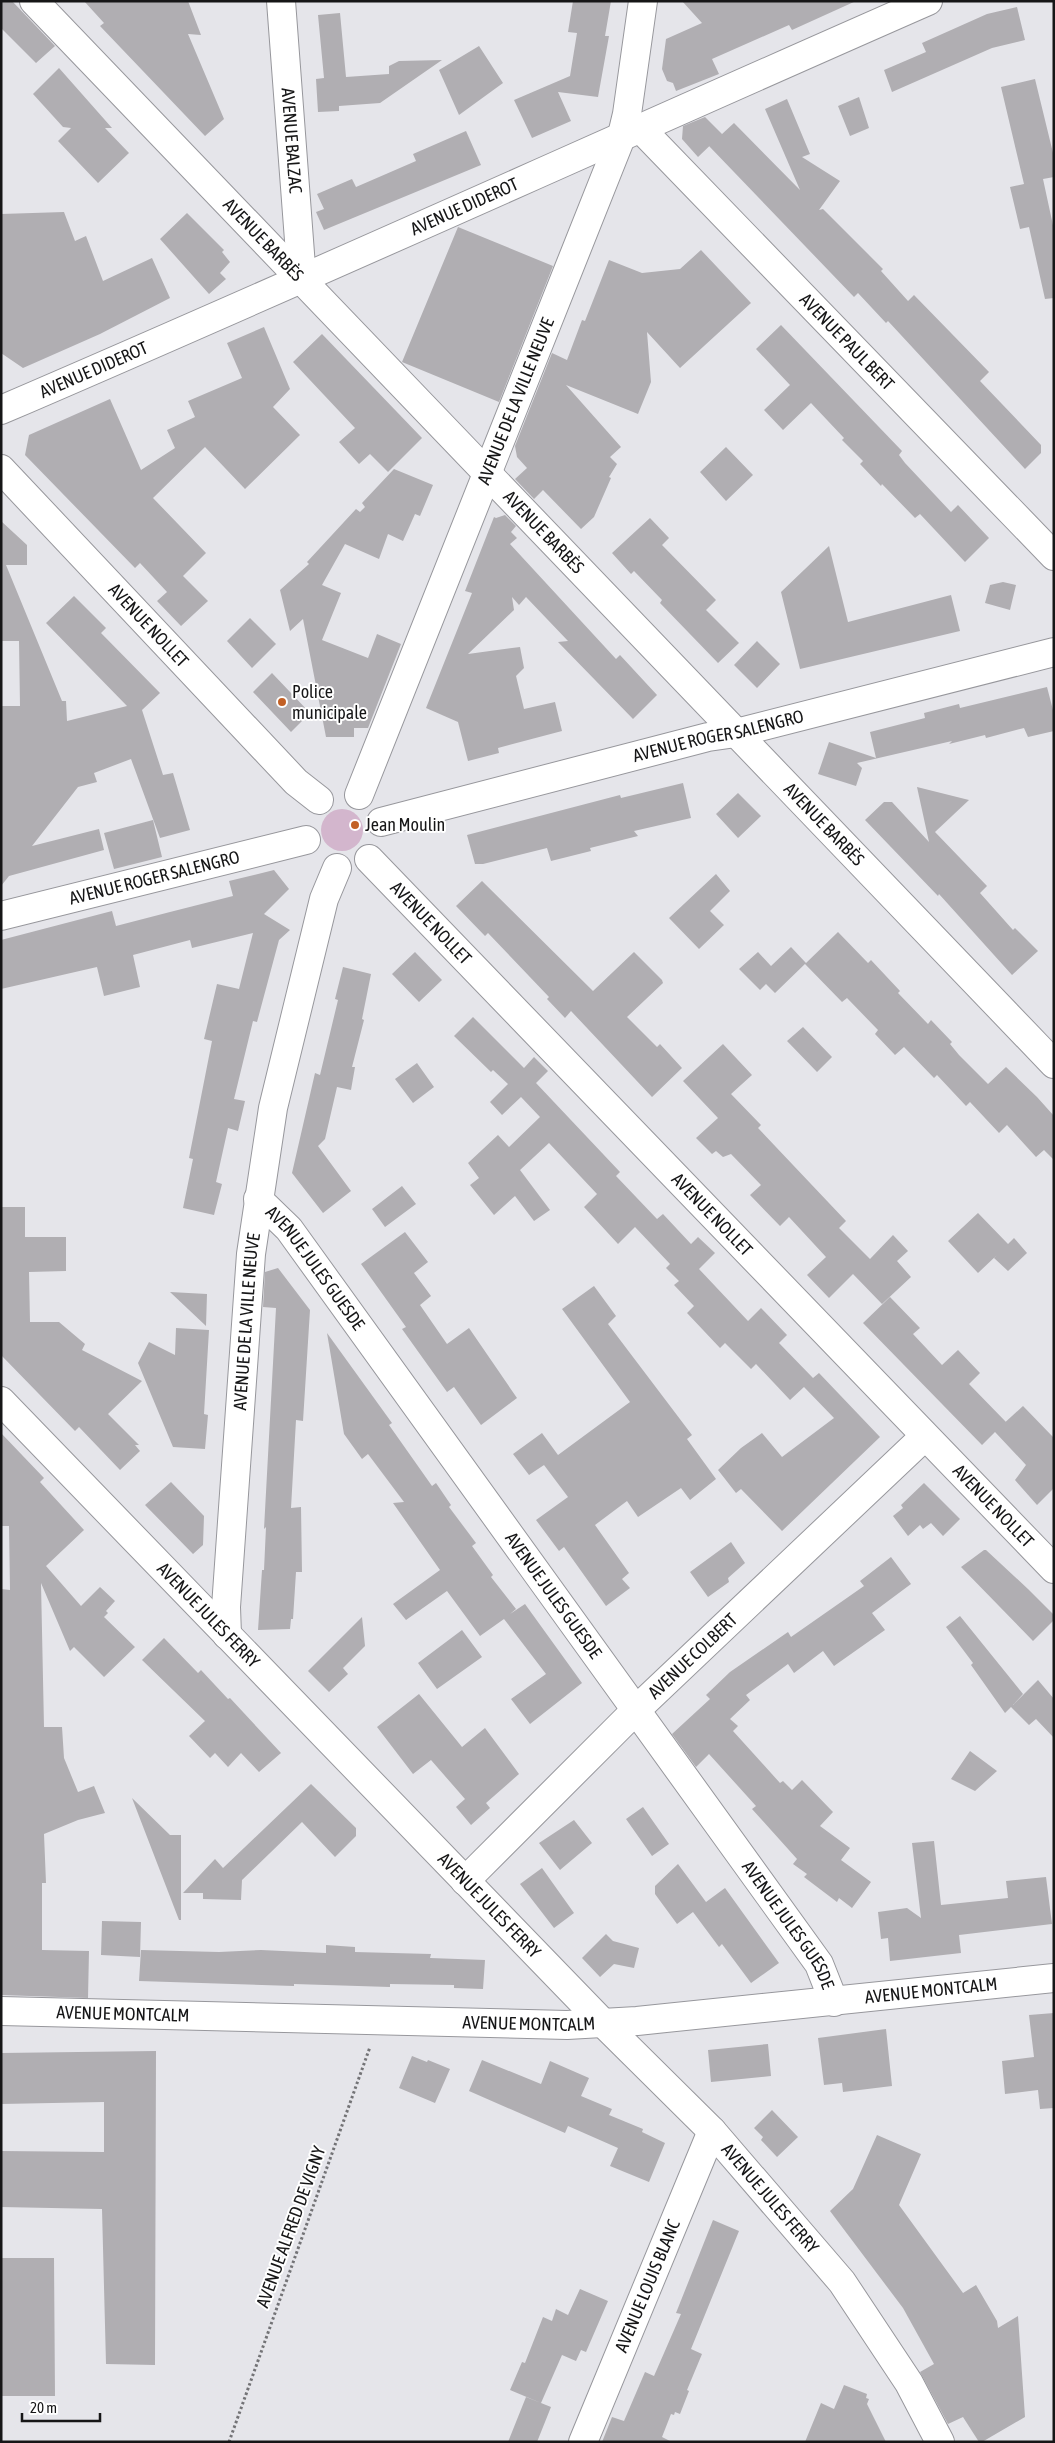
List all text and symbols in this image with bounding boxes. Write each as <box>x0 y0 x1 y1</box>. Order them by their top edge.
street label: AVENUE BALZAC <box>278 87 306 194</box>
street label: AVENUE DIDEROT <box>407 173 521 239</box>
street label: AVENUE BARBÈS <box>219 194 308 286</box>
street label: AVENUE PAUL BERT <box>796 289 899 394</box>
street label: AVENUE DE LA VILLE NEUVE <box>473 314 558 487</box>
street label: AVENUE DIDEROT <box>36 337 151 402</box>
street label: AVENUE BARBÈS <box>499 486 589 578</box>
street label: AVENUE NOLLET <box>104 579 193 671</box>
place label: Police municipale <box>292 681 367 723</box>
marker: Police municipale <box>276 696 288 708</box>
street label: AVENUE ROGER SALENGRO <box>630 705 806 766</box>
street label: AVENUE BARBÈS <box>780 778 869 870</box>
place label: Jean Moulin <box>365 814 445 835</box>
marker: Jean Moulin <box>349 819 361 831</box>
street label: AVENUE ROGER SALENGRO <box>67 846 242 909</box>
street label: AVENUE NOLLET <box>386 877 476 969</box>
street label: AVENUE NOLLET <box>668 1168 757 1260</box>
street label: AVENUE JULES GUESDE <box>262 1201 370 1334</box>
street label: AVENUE DE LA VILLE NEUVE <box>229 1231 264 1411</box>
street label: AVENUE NOLLET <box>949 1460 1038 1551</box>
street label: AVENUE JULES GUESDE <box>501 1528 606 1663</box>
street label: AVENUE JULES FERRY <box>153 1558 264 1672</box>
street label: AVENUE COLBERT <box>644 1609 741 1703</box>
street label: AVENUE JULES FERRY <box>434 1848 545 1962</box>
street label: AVENUE JULES GUESDE <box>738 1857 839 1992</box>
street label: AVENUE MONTCALM <box>864 1973 998 2007</box>
street label: AVENUE MONTCALM <box>56 2001 190 2026</box>
street label: AVENUE MONTCALM <box>462 2011 596 2035</box>
street label: AVENUE JULES FERRY <box>717 2139 823 2257</box>
street label: AVENUE ALFRED DE VIGNY <box>252 2143 330 2310</box>
street label: AVENUE LOUIS BLANC <box>610 2216 684 2355</box>
scale bar <box>22 2390 100 2422</box>
text: 20 m <box>30 2399 57 2416</box>

